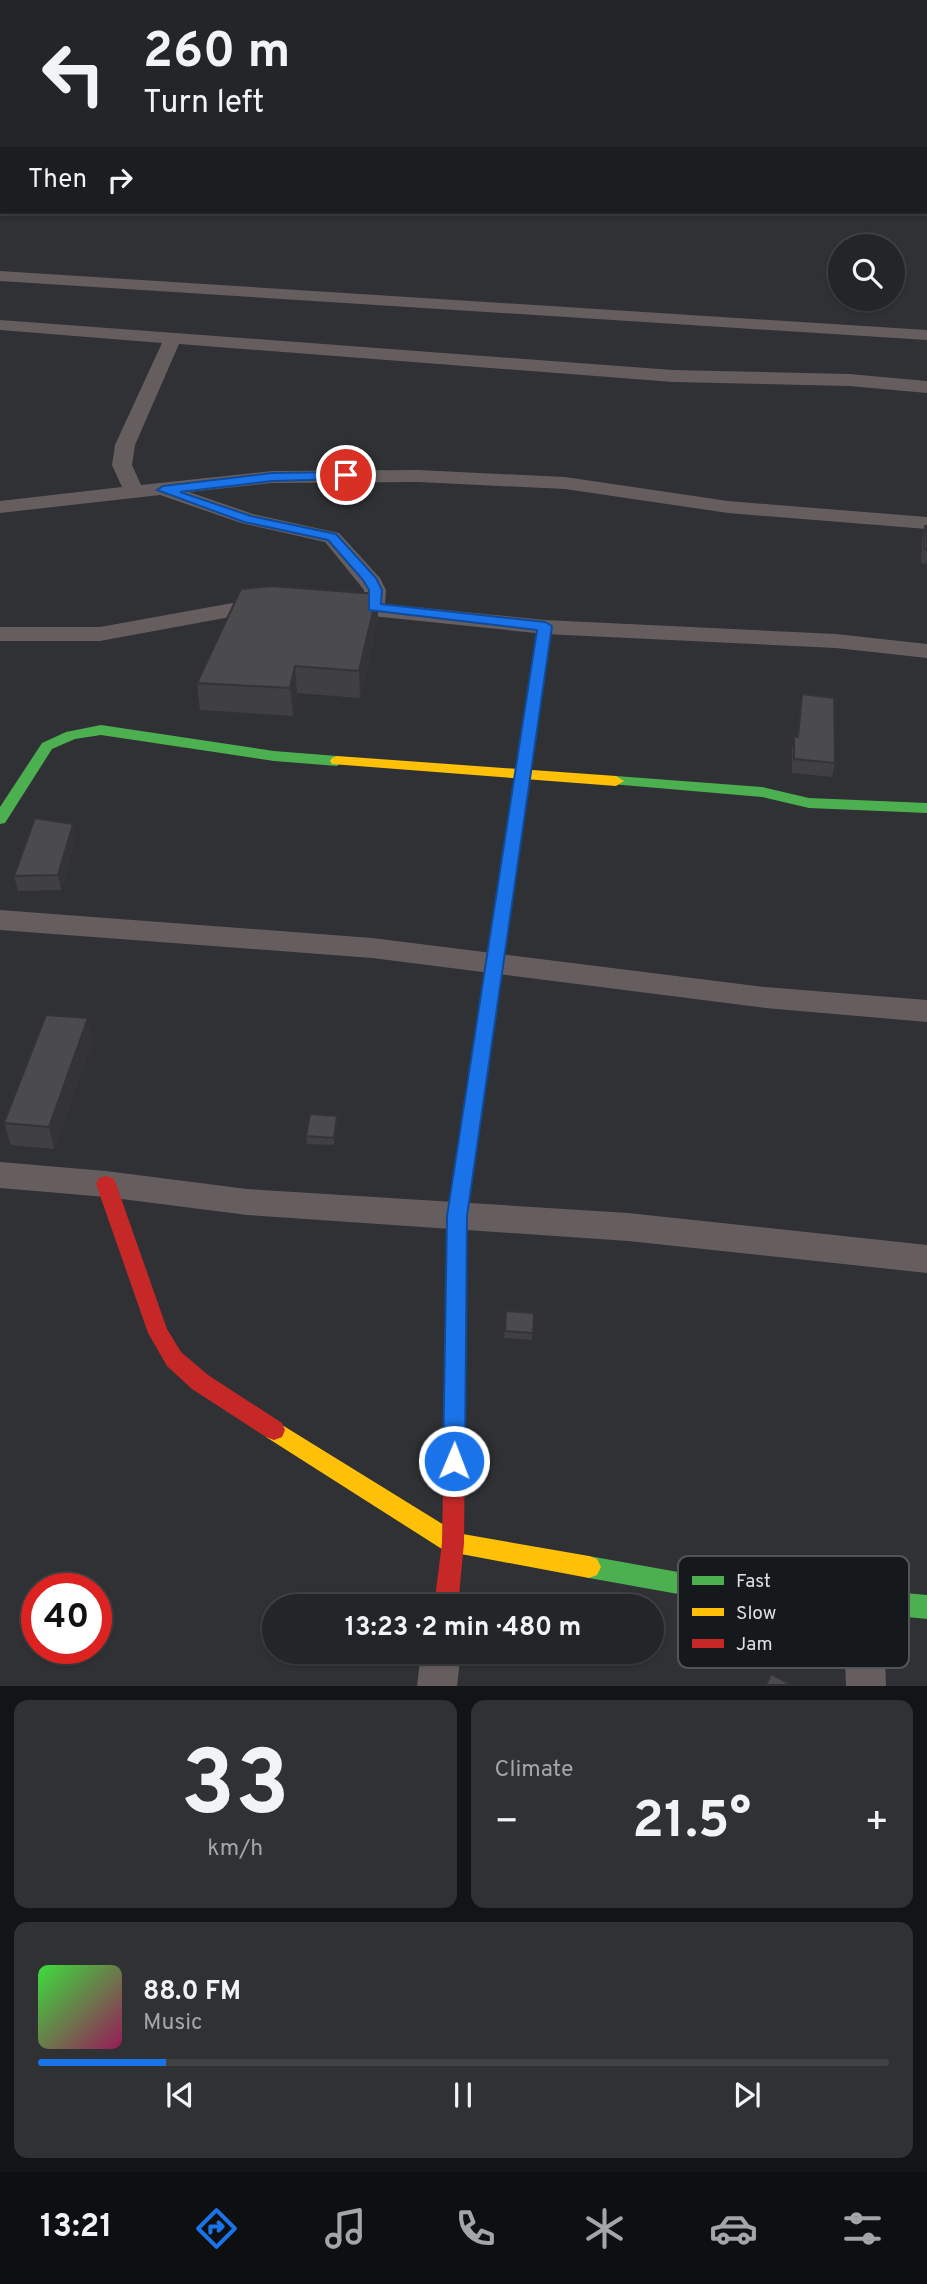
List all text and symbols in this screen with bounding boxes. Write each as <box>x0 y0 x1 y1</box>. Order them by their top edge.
text: 260 m <box>143 23 290 85</box>
icon: left <box>28 28 119 119</box>
text: Turn left <box>143 84 264 124</box>
icon: right <box>101 161 139 199</box>
text: Then <box>28 164 87 197</box>
map controls <box>828 234 905 311</box>
button: search <box>828 234 905 311</box>
pin <box>316 445 376 505</box>
icon: arrive <box>327 456 365 494</box>
position arrow <box>417 1424 491 1498</box>
legend <box>678 1556 909 1668</box>
text: Fast <box>736 1570 771 1594</box>
speed limit sign: 40 <box>21 1573 112 1664</box>
text: Slow <box>736 1602 776 1626</box>
text: 13:23 · 2 min · 480 m <box>345 1612 581 1645</box>
text: Jam <box>736 1633 773 1657</box>
text: 33 <box>181 1732 290 1847</box>
text: Climate <box>495 1756 573 1785</box>
text: 21.5° <box>632 1790 751 1856</box>
text: − <box>495 1799 519 1848</box>
text: + <box>864 1799 889 1848</box>
text: km/h <box>207 1835 263 1864</box>
text: 88.0 FM <box>143 1976 241 2009</box>
text: Music <box>143 2009 203 2038</box>
icon: previous <box>161 2076 199 2114</box>
icon: pause <box>444 2076 482 2114</box>
icon: next <box>728 2076 766 2114</box>
icon: directions <box>192 2204 241 2253</box>
icon: music <box>321 2204 370 2253</box>
icon: phone <box>451 2204 500 2253</box>
icon: climate <box>580 2204 629 2253</box>
icon: car <box>709 2204 758 2253</box>
icon: filters <box>838 2204 887 2253</box>
text: 13:21 <box>40 2208 112 2248</box>

